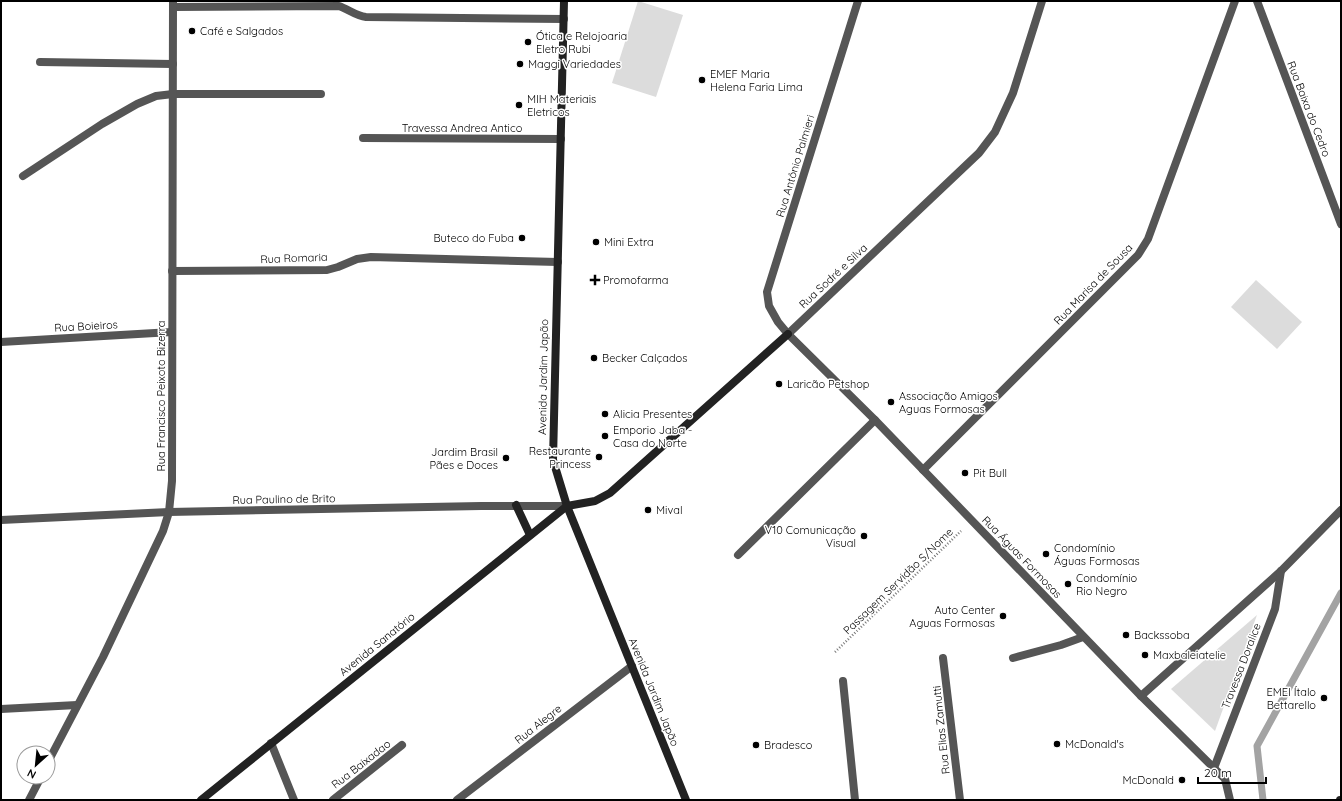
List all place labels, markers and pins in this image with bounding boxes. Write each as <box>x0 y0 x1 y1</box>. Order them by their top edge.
place label: Café e Salgados <box>200 24 283 38</box>
marker: Café e Salgados <box>187 26 197 36</box>
place label: Ótica e Relojoaria Eletro Rubi <box>536 29 627 56</box>
marker: Ótica e Relojoaria Eletro Rubi <box>523 37 533 47</box>
place label: Maggi Variedades <box>528 57 621 71</box>
marker: Maggi Variedades <box>515 59 525 69</box>
place label: EMEF Maria Helena Faria Lima <box>710 67 803 94</box>
marker: EMEF Maria Helena Faria Lima <box>697 75 707 85</box>
place label: MIH Materiais Eletricos <box>527 92 596 119</box>
marker: MIH Materiais Eletricos <box>514 100 524 110</box>
place label: Buteco do Fuba <box>433 231 514 245</box>
marker: Buteco do Fuba <box>517 233 527 243</box>
place label: Mini Extra <box>604 235 654 249</box>
marker: Mini Extra <box>591 237 601 247</box>
place label: Promofarma <box>603 273 668 287</box>
marker: Promofarma <box>590 275 600 285</box>
place label: Becker Calçados <box>602 351 687 365</box>
marker: Becker Calçados <box>589 353 599 363</box>
place label: Laricão Petshop <box>787 377 870 391</box>
marker: Laricão Petshop <box>774 379 784 389</box>
place label: Associação Amigos Aguas Formosas <box>899 389 998 416</box>
marker: Associação Amigos Aguas Formosas <box>886 397 896 407</box>
place label: Alicia Presentes <box>613 407 692 421</box>
marker: Alicia Presentes <box>600 409 610 419</box>
place label: Emporio Jaba - Casa do Norte <box>613 423 692 450</box>
marker: Emporio Jaba - Casa do Norte <box>600 431 610 441</box>
place label: Restaurante Princess <box>529 444 591 471</box>
place label: Jardim Brasil Pães e Doces <box>430 445 498 472</box>
marker: Restaurante Princess <box>594 452 604 462</box>
marker: Jardim Brasil Pães e Doces <box>501 453 511 463</box>
place label: Pit Bull <box>973 466 1007 480</box>
marker: Pit Bull <box>960 468 970 478</box>
place label: Mival <box>656 503 682 517</box>
marker: Mival <box>643 505 653 515</box>
place label: V10 Comunicação Visual <box>765 523 856 550</box>
marker: V10 Comunicação Visual <box>859 531 869 541</box>
place label: Condomínio Águas Formosas <box>1054 541 1140 568</box>
marker: Condomínio Águas Formosas <box>1041 549 1051 559</box>
place label: Condomínio Rio Negro <box>1076 571 1138 598</box>
marker: Condomínio Rio Negro <box>1063 579 1073 589</box>
place label: Auto Center Aguas Formosas <box>909 603 996 630</box>
marker: Auto Center Aguas Formosas <box>998 611 1008 621</box>
place label: Backssoba <box>1134 628 1190 642</box>
marker: Backssoba <box>1121 630 1131 640</box>
place label: Maxbaleiatelie <box>1153 648 1226 662</box>
marker: Maxbaleiatelie <box>1140 650 1150 660</box>
place label: EMEI Ítalo Bettarello <box>1266 685 1316 712</box>
marker: EMEI Ítalo Bettarello <box>1319 693 1329 703</box>
place label: McDonald's <box>1065 737 1124 751</box>
place label: Bradesco <box>764 738 813 752</box>
marker: McDonald's <box>1052 739 1062 749</box>
marker: Bradesco <box>751 740 761 750</box>
place label: McDonald <box>1122 773 1174 787</box>
marker: McDonald <box>1177 775 1187 785</box>

